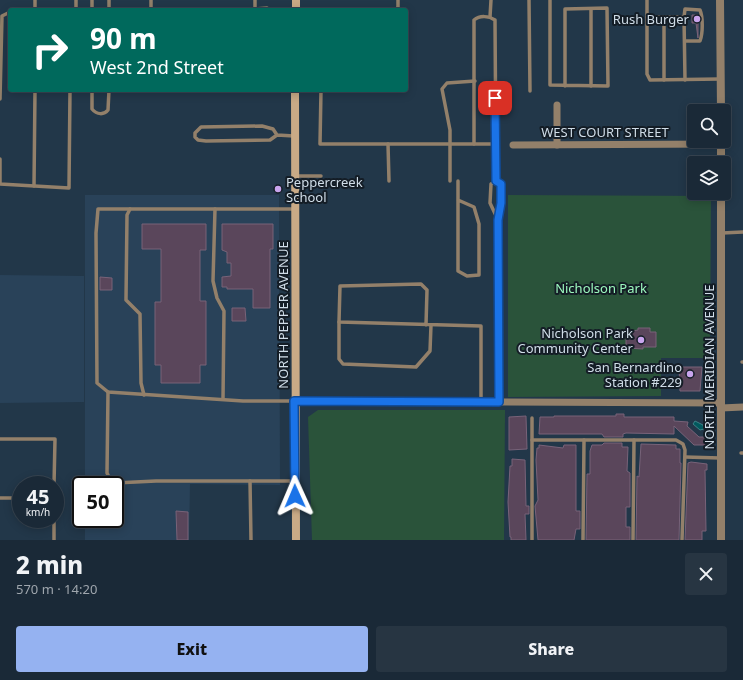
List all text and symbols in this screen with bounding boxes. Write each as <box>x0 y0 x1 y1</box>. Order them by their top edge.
place label: Rush Burger <box>613 10 690 28</box>
marker: Rush Burger <box>692 14 702 24</box>
text: 90 m <box>90 19 157 57</box>
icon: right <box>24 24 76 76</box>
text: West 2nd Street <box>90 55 224 79</box>
pin <box>478 81 512 115</box>
icon: arrive <box>484 87 506 109</box>
map controls <box>687 104 731 200</box>
button: search <box>687 104 731 148</box>
street label: WEST COURT STREET <box>541 123 670 141</box>
button: layers <box>687 156 731 200</box>
place label: Peppercreek School <box>286 173 363 206</box>
marker: Peppercreek School <box>273 184 283 194</box>
street label: NORTH PEPPER AVENUE <box>274 241 292 389</box>
park label: Nicholson Park <box>555 279 647 297</box>
street label: NORTH MERIDIAN AVENUE <box>700 285 718 449</box>
place label: Nicholson Park Community Center <box>518 324 634 357</box>
marker: Nicholson Park Community Center <box>636 335 646 345</box>
place label: San Bernardino Station #229 <box>587 358 682 391</box>
marker: San Bernardino Station #229 <box>685 369 695 379</box>
position arrow <box>274 475 316 517</box>
speed limit sign: 50 <box>72 476 124 528</box>
text: 45 <box>27 483 49 510</box>
text: km/h <box>26 505 50 519</box>
text: 2 min <box>16 548 83 581</box>
button: close <box>685 553 727 595</box>
text: 570 m · 14:20 <box>16 580 97 598</box>
button: Exit <box>16 626 368 672</box>
button: Share <box>376 626 727 672</box>

